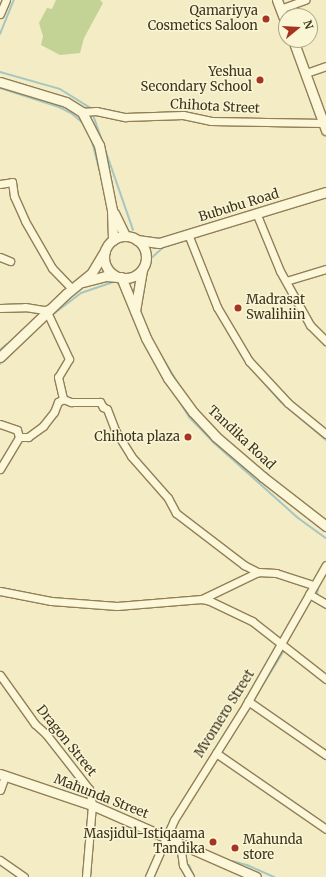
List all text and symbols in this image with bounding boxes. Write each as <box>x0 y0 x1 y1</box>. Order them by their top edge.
place label: Qamariyya Cosmetics Saloon <box>148 4 258 35</box>
north arrow <box>278 8 318 48</box>
marker: Qamariyya Cosmetics Saloon <box>261 14 271 24</box>
text: N <box>300 18 316 31</box>
place label: Yeshua Secondary School <box>141 65 252 96</box>
marker: Yeshua Secondary School <box>255 75 265 85</box>
street label: Chihota Street <box>170 97 260 117</box>
street label: Bububu Road <box>197 186 281 226</box>
place label: Madrasat Swalihiin <box>246 293 305 324</box>
marker: Madrasat Swalihiin <box>233 303 243 313</box>
street label: Tandika Road <box>204 403 278 473</box>
place label: Chihota plaza <box>94 429 180 445</box>
marker: Chihota plaza <box>183 432 193 442</box>
street label: Mvomero Street <box>192 667 258 761</box>
street label: Dragon Street <box>33 702 99 780</box>
street label: Mahunda Street <box>52 772 150 822</box>
place label: Masjidul-Istiqaama Tandika <box>84 827 205 858</box>
place label: Mahunda store <box>243 833 303 864</box>
marker: Masjidul-Istiqaama Tandika <box>208 837 218 847</box>
marker: Mahunda store <box>230 843 240 853</box>

